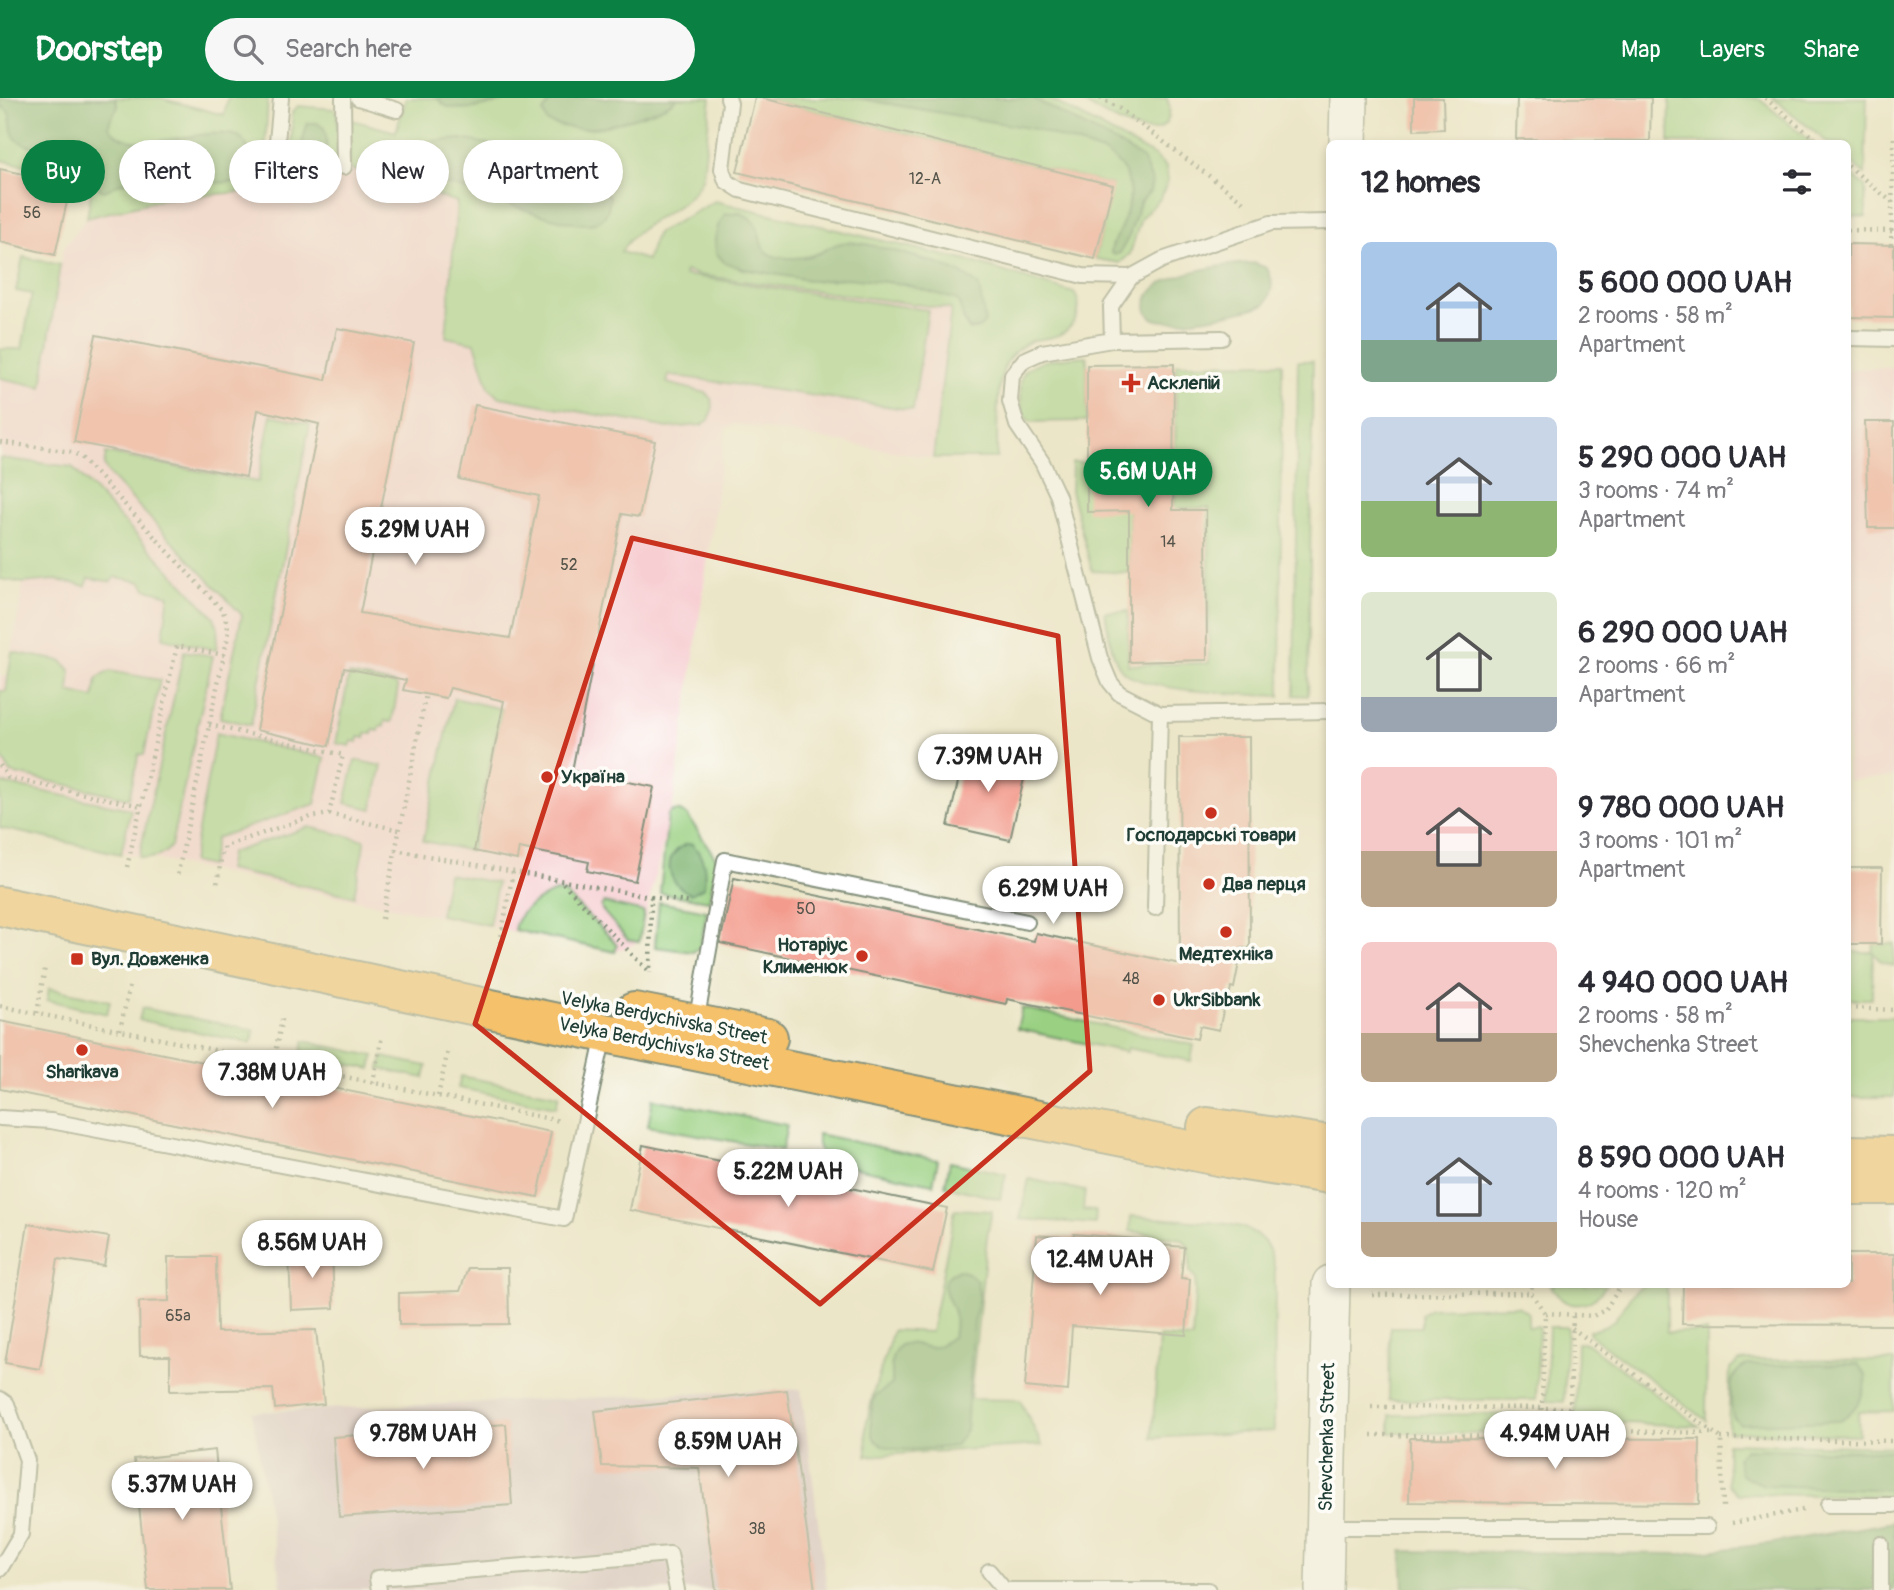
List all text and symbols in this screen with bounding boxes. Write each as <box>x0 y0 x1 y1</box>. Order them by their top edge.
search box <box>205 18 695 81</box>
text: Doorstep <box>35 29 163 70</box>
icon: search <box>229 30 267 68</box>
text: Search here <box>285 33 412 65</box>
text: Map <box>1621 35 1661 64</box>
text: Layers <box>1699 35 1765 64</box>
text: Share <box>1803 35 1859 64</box>
chip: Buy <box>21 140 105 203</box>
chip: Rent <box>119 140 215 203</box>
chip: Filters <box>229 140 342 203</box>
chip: New <box>356 140 449 203</box>
chip: Apartment <box>463 140 623 203</box>
icon: filters <box>1778 163 1816 201</box>
text: 12 homes <box>1361 164 1480 201</box>
house number: 12-А <box>909 169 941 189</box>
house number: 56 <box>23 203 41 223</box>
text: 5 600 000 UAH <box>1578 264 1792 301</box>
icon: home <box>1417 270 1501 354</box>
text: 2 rooms · 58 m² <box>1578 301 1733 330</box>
text: Apartment <box>1578 330 1685 359</box>
place label: Асклепій <box>1147 371 1220 395</box>
marker: Асклепій <box>1121 373 1141 393</box>
text: 5 290 000 UAH <box>1578 439 1786 476</box>
icon: home <box>1417 445 1501 529</box>
pin: 5.6M UAH <box>1076 450 1220 509</box>
text: 5.6M UAH <box>1099 457 1197 486</box>
text: 3 rooms · 74 m² <box>1578 476 1734 505</box>
text: Apartment <box>1578 505 1685 534</box>
pin: 5.29M UAH <box>335 508 495 567</box>
text: 5.29M UAH <box>361 515 469 544</box>
house number: 14 <box>1160 532 1176 552</box>
house number: 52 <box>560 555 578 575</box>
text: 6 290 000 UAH <box>1578 614 1788 651</box>
icon: home <box>1417 620 1501 704</box>
text: 2 rooms · 66 m² <box>1578 651 1735 680</box>
text: Apartment <box>1578 680 1685 709</box>
pin: 7.39M UAH <box>908 734 1068 794</box>
text: 7.39M UAH <box>934 742 1042 771</box>
place label: Україна <box>561 765 625 789</box>
marker: Україна <box>539 769 555 785</box>
text: 9 780 000 UAH <box>1578 789 1784 826</box>
icon: home <box>1417 795 1501 879</box>
marker: Господарські товари <box>1203 805 1219 821</box>
place label: Господарські товари <box>1126 823 1296 847</box>
text: 3 rooms · 101 m² <box>1578 826 1742 855</box>
text: Apartment <box>1578 855 1685 884</box>
pin: 6.29M UAH <box>973 866 1133 926</box>
place label: Два перця <box>1222 872 1306 896</box>
text: 6.29M UAH <box>998 874 1108 903</box>
marker: Два перця <box>1201 876 1217 892</box>
house number: 50 <box>796 899 816 919</box>
marker: Медтехніка <box>1218 924 1234 940</box>
place label: Нотаріус Клименюк <box>763 933 848 979</box>
place label: Медтехніка <box>1179 942 1273 966</box>
place label: Вул. Довженка <box>91 947 209 971</box>
marker: Нотаріус Клименюк <box>854 948 870 964</box>
marker: Вул. Довженка <box>69 951 85 967</box>
text: 4 940 000 UAH <box>1578 964 1788 1001</box>
house number: 48 <box>1122 969 1140 989</box>
icon: home <box>1417 970 1501 1054</box>
street label: Velyka Berdychivska Street <box>558 986 770 1050</box>
place label: UkrSibbank <box>1173 988 1261 1012</box>
marker: UkrSibbank <box>1151 992 1167 1008</box>
text: 2 rooms · 58 m² <box>1578 1001 1733 1030</box>
street label: Velyka Berdychivs'ka Street <box>557 1012 772 1076</box>
text: Shevchenka Street <box>1578 1030 1758 1059</box>
marker: Sharikava <box>74 1042 90 1058</box>
pin: 7.38M UAH <box>192 1051 352 1110</box>
text: 7.38M UAH <box>218 1058 326 1087</box>
place label: Sharikava <box>45 1060 119 1084</box>
text: 8 590 000 UAH <box>1578 1139 1785 1176</box>
icon: home <box>1417 1145 1501 1229</box>
pin: 5.22M UAH <box>708 1150 868 1209</box>
text: 5.22M UAH <box>733 1157 843 1186</box>
text: 4 rooms · 120 m² <box>1578 1176 1747 1205</box>
text: House <box>1578 1205 1638 1234</box>
pin: 8.56M UAH <box>232 1220 392 1280</box>
text: 8.56M UAH <box>258 1228 366 1257</box>
pin: 12.4M UAH <box>1020 1238 1180 1297</box>
text: 12.4M UAH <box>1047 1245 1153 1274</box>
house number: 65а <box>165 1306 191 1326</box>
street label: Shevchenka Street <box>1314 1362 1340 1512</box>
pin: 9.78M UAH <box>343 1412 503 1471</box>
pin: 4.94M UAH <box>1475 1412 1635 1471</box>
text: 9.78M UAH <box>370 1419 476 1448</box>
text: 4.94M UAH <box>1500 1419 1610 1448</box>
pin: 8.59M UAH <box>648 1420 808 1479</box>
text: 8.59M UAH <box>674 1427 782 1456</box>
pin: 5.37M UAH <box>102 1462 262 1522</box>
text: 5.37M UAH <box>128 1470 236 1499</box>
house number: 38 <box>749 1519 766 1539</box>

